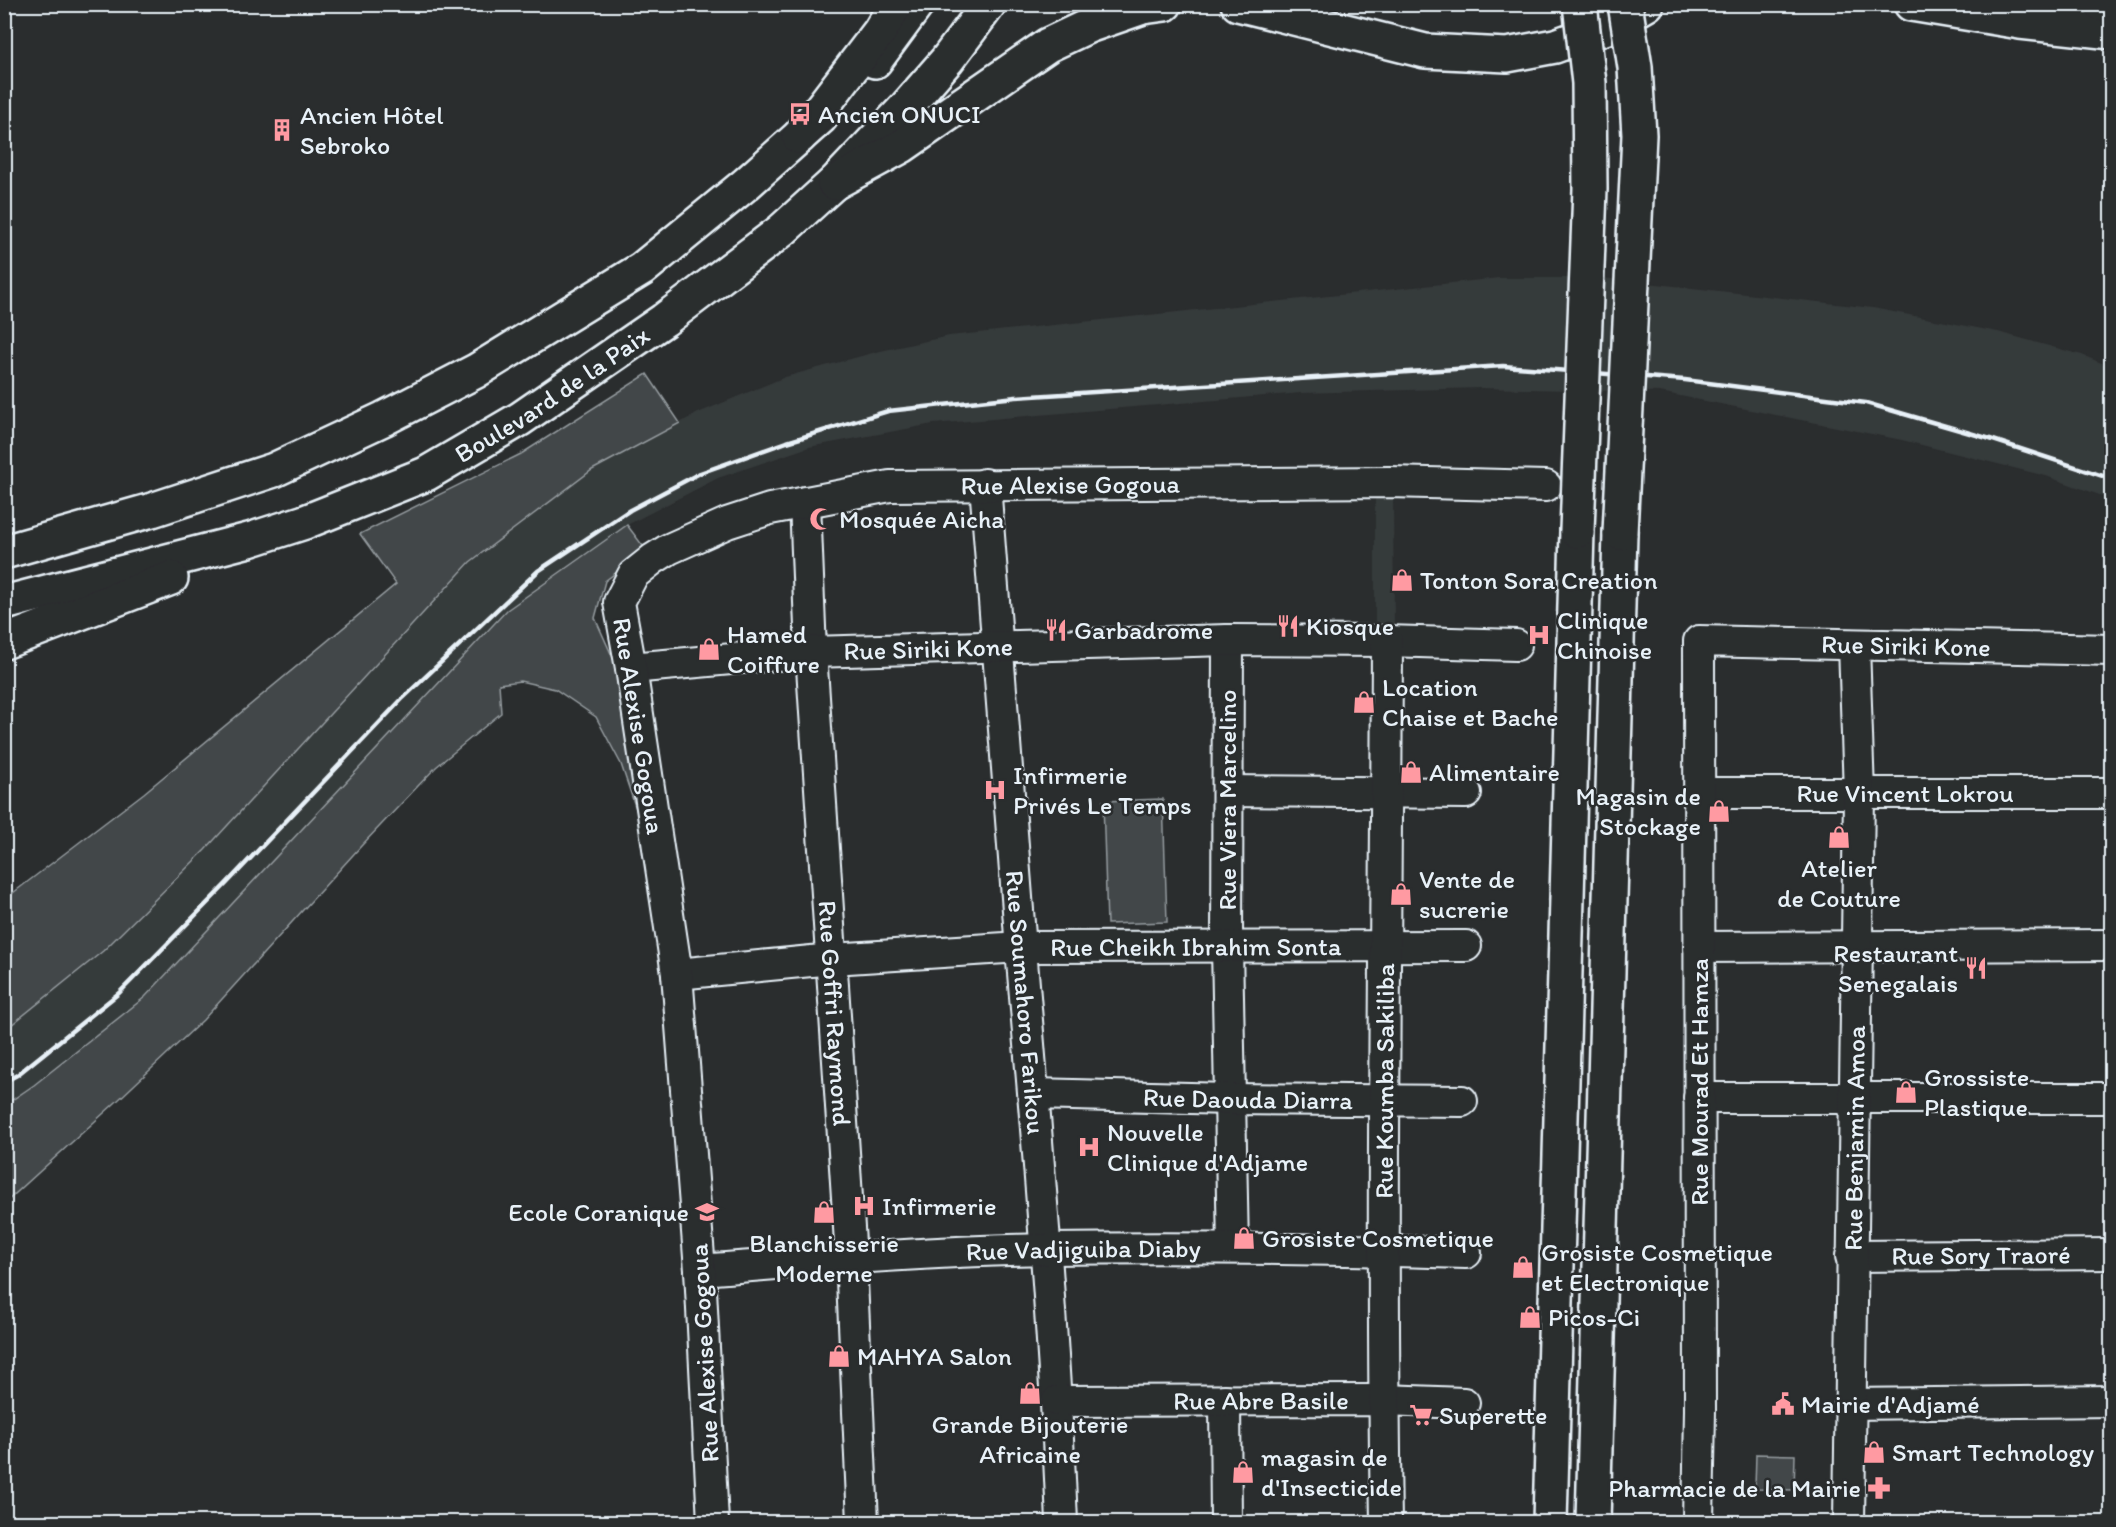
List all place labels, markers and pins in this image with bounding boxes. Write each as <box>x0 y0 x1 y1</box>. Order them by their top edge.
place label: Ancien ONUCI <box>818 98 981 130</box>
place label: Ancien Hôtel Sebroko <box>300 99 444 161</box>
bus stop icon: Ancien ONUCI <box>787 101 813 127</box>
building icon: Ancien Hôtel Sebroko <box>269 117 295 143</box>
place label: Mosquée Aicha <box>839 503 1004 535</box>
mosque icon: Mosquée Aicha <box>808 506 834 532</box>
place label: Tonton Sora Creation <box>1420 564 1658 596</box>
shop icon: Tonton Sora Creation <box>1389 567 1415 593</box>
place label: Clinique Chinoise <box>1557 604 1652 666</box>
place label: Kiosque <box>1306 610 1394 642</box>
restaurant icon: Kiosque <box>1275 613 1301 639</box>
place label: Garbadrome <box>1074 614 1213 646</box>
restaurant icon: Garbadrome <box>1043 617 1069 643</box>
place label: Hamed Coiffure <box>727 618 820 680</box>
hospital icon: Clinique Chinoise <box>1526 622 1552 648</box>
shop icon: Hamed Coiffure <box>696 636 722 662</box>
place label: Location Chaise et Bache <box>1382 671 1559 733</box>
shop icon: Location Chaise et Bache <box>1351 689 1377 715</box>
place label: Alimentaire <box>1429 756 1560 788</box>
place label: Infirmerie Privés Le Temps <box>1013 759 1192 821</box>
shop icon: Alimentaire <box>1398 759 1424 785</box>
hospital icon: Infirmerie Privés Le Temps <box>982 777 1008 803</box>
place label: Magasin de Stockage <box>1575 780 1701 842</box>
shop icon: Magasin de Stockage <box>1706 798 1732 824</box>
shop icon: Atelier de Couture <box>1826 824 1852 850</box>
place label: Atelier de Couture <box>1777 852 1901 914</box>
place label: Vente de sucrerie <box>1419 863 1515 925</box>
shop icon: Vente de sucrerie <box>1388 881 1414 907</box>
place label: Restaurant Senegalais <box>1833 937 1958 999</box>
restaurant icon: Restaurant Senegalais <box>1963 955 1989 981</box>
place label: Grossiste Plastique <box>1924 1061 2029 1123</box>
shop icon: Grossiste Plastique <box>1893 1079 1919 1105</box>
place label: Nouvelle Clinique d'Adjame <box>1107 1116 1308 1178</box>
hospital icon: Nouvelle Clinique d'Adjame <box>1076 1134 1102 1160</box>
place label: Infirmerie <box>882 1190 997 1222</box>
hospital icon: Infirmerie <box>851 1193 877 1219</box>
place label: Ecole Coranique <box>508 1196 689 1228</box>
school or university icon: Ecole Coranique <box>694 1199 720 1225</box>
shop icon: Blanchisserie Moderne <box>811 1199 837 1225</box>
place label: Grosiste Cosmetique <box>1262 1222 1494 1254</box>
shop icon: Grosiste Cosmetique <box>1231 1225 1257 1251</box>
place label: Blanchisserie Moderne <box>749 1227 899 1289</box>
place label: Grosiste Cosmetique et Electronique <box>1541 1236 1773 1298</box>
shop icon: Grosiste Cosmetique et Electronique <box>1510 1254 1536 1280</box>
place label: Picos-Ci <box>1548 1301 1640 1333</box>
shop icon: Picos-Ci <box>1517 1304 1543 1330</box>
place label: MAHYA Salon <box>857 1340 1012 1372</box>
shop icon: MAHYA Salon <box>826 1343 852 1369</box>
shop icon: Grande Bijouterie Africaine <box>1017 1380 1043 1406</box>
place label: Mairie d'Adjamé <box>1801 1388 1980 1420</box>
public building icon: Mairie d'Adjamé <box>1770 1391 1796 1417</box>
place label: Superette <box>1439 1399 1547 1431</box>
supermarket icon: Superette <box>1408 1402 1434 1428</box>
place label: Grande Bijouterie Africaine <box>932 1408 1128 1470</box>
place label: Smart Technology <box>1892 1436 2094 1468</box>
shop icon: Smart Technology <box>1861 1439 1887 1465</box>
place label: magasin de d'Insecticide <box>1261 1441 1402 1503</box>
shop icon: magasin de d'Insecticide <box>1230 1459 1256 1485</box>
place label: Pharmacie de la Mairie <box>1608 1472 1861 1504</box>
pharmacy icon: Pharmacie de la Mairie <box>1866 1475 1892 1501</box>

